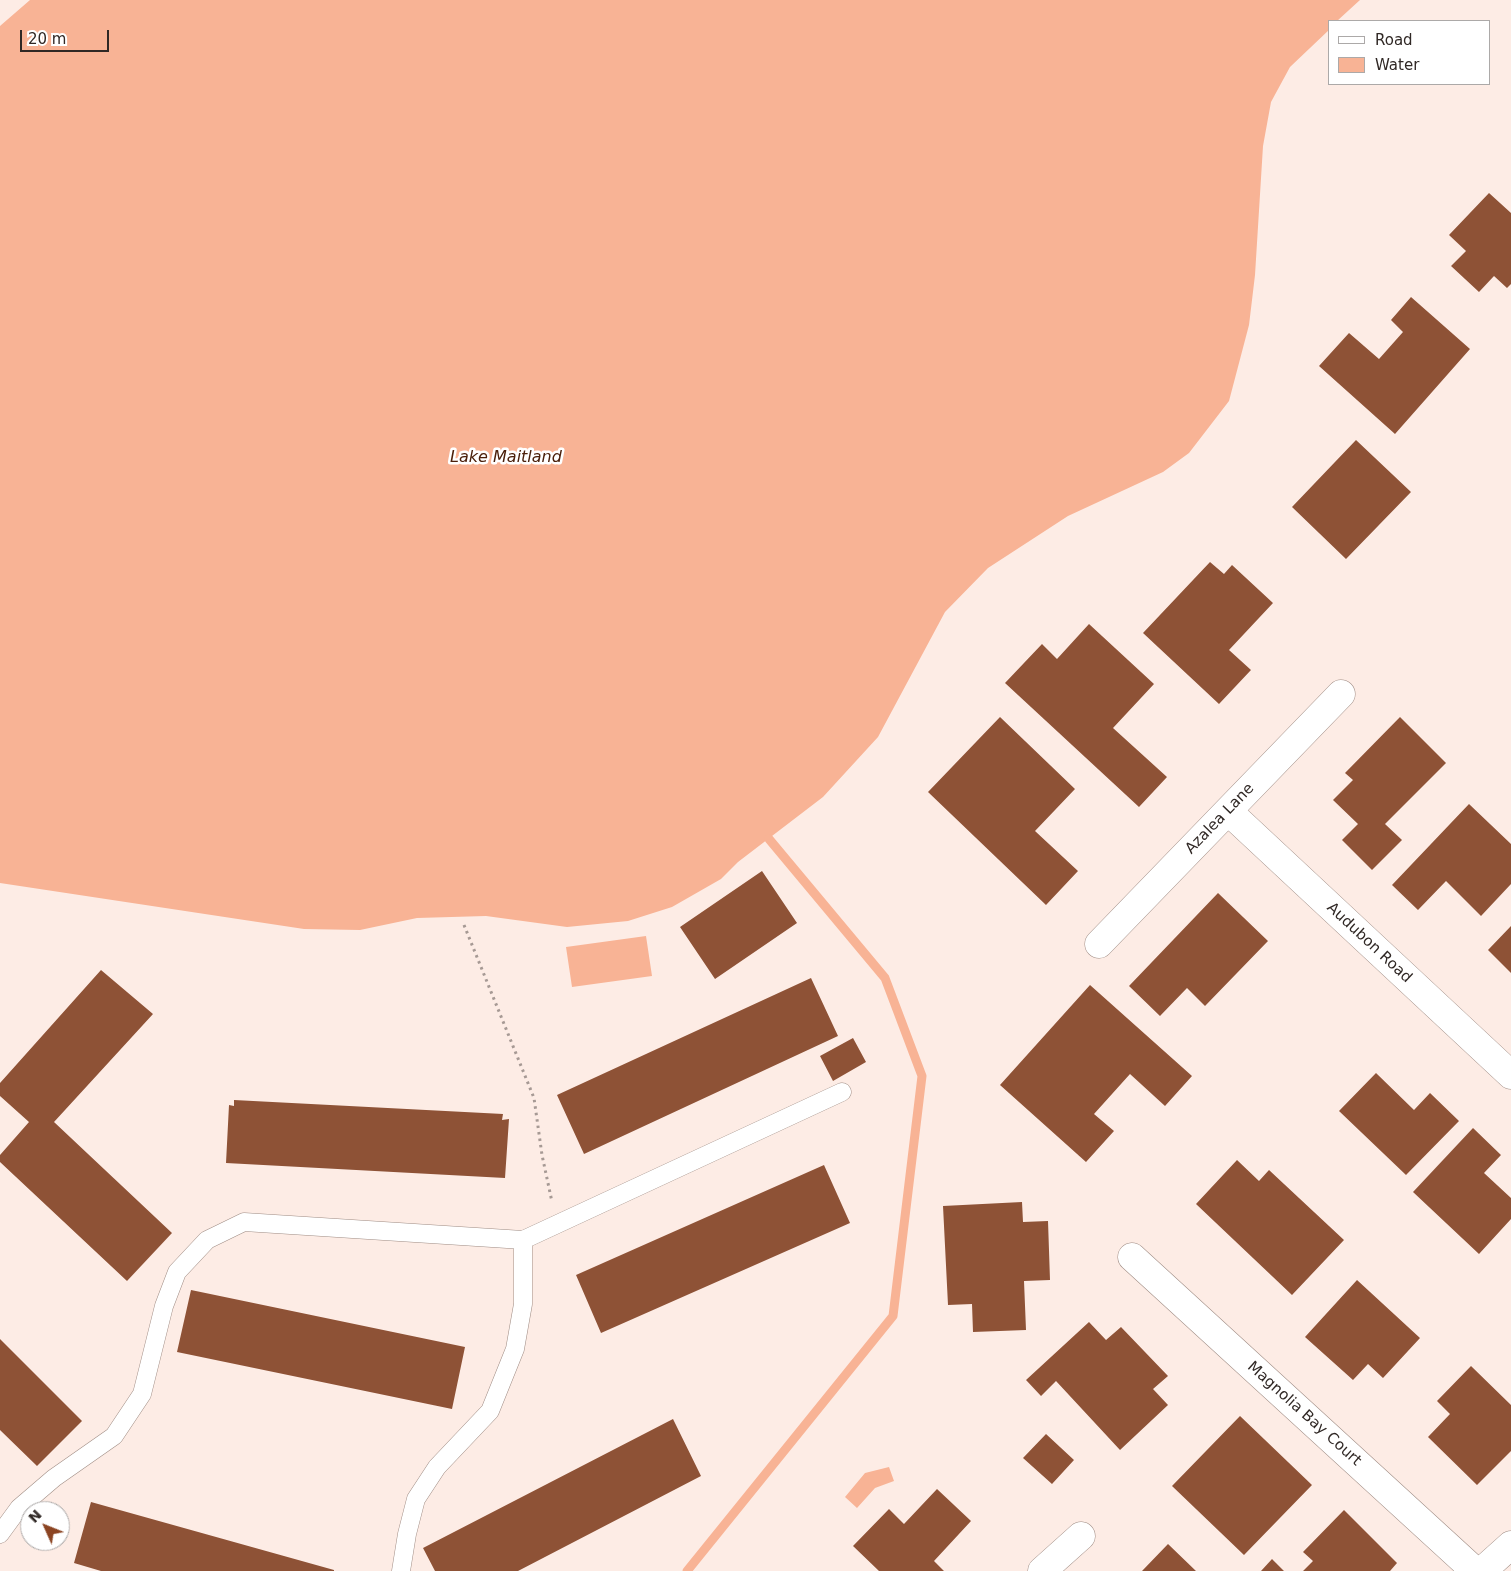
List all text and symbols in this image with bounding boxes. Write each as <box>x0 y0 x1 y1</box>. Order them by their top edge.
scale bar <box>22 20 111 52</box>
legend <box>1328 20 1491 85</box>
text: 20 m <box>28 30 66 48</box>
text: Road <box>1375 31 1413 49</box>
text: Water <box>1375 56 1419 74</box>
water label: Lake Maitland <box>450 448 562 468</box>
street label: Azalea Lane <box>1182 780 1258 858</box>
street label: Audubon Road <box>1323 899 1415 987</box>
street label: Magnolia Bay Court <box>1243 1358 1365 1470</box>
north arrow <box>20 1501 70 1551</box>
text: N <box>25 1507 45 1526</box>

